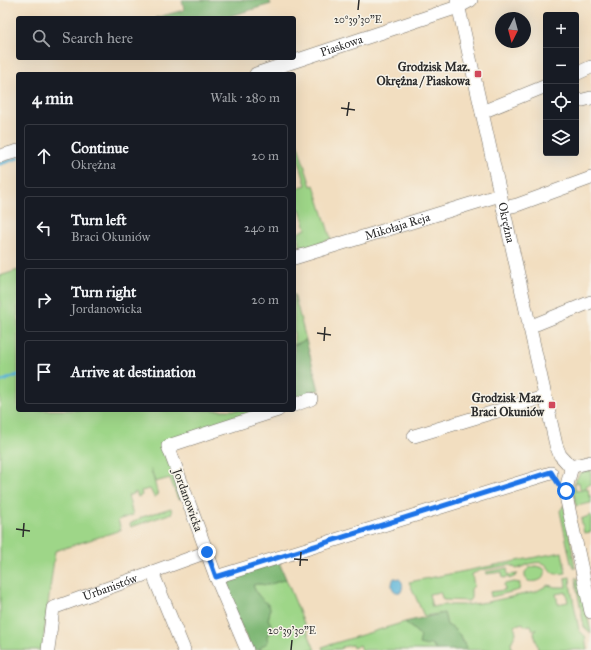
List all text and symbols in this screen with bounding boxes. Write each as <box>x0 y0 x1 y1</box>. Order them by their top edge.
north arrow <box>495 12 531 48</box>
map controls <box>543 12 579 156</box>
button: + <box>543 12 579 48</box>
text: 20°39'30"E <box>334 14 382 26</box>
search box <box>16 16 296 60</box>
icon: search <box>30 27 52 49</box>
text: Search here <box>62 29 133 47</box>
street label: Piaskowa <box>318 32 365 59</box>
button: − <box>543 48 579 84</box>
place label: Grodzisk Maz. Okrężna / Piaskowa <box>376 60 471 88</box>
marker: Grodzisk Maz. Okrężna / Piaskowa <box>473 69 483 79</box>
button: locate <box>543 84 579 120</box>
text: 4 min <box>32 88 73 109</box>
text: Walk · 280 m <box>210 90 280 106</box>
button: layers <box>543 120 579 156</box>
text: Continue <box>71 139 129 157</box>
icon: ahead <box>33 145 55 167</box>
text: 20 m <box>251 148 279 164</box>
text: Okrężna <box>71 157 116 173</box>
street label: Okrężna <box>495 201 518 245</box>
street label: Mikołaja Reja <box>363 210 433 243</box>
text: Turn left <box>71 211 127 229</box>
icon: left <box>33 217 55 239</box>
text: 240 m <box>244 220 279 236</box>
text: Braci Okuniów <box>71 229 150 245</box>
text: Turn right <box>71 283 136 301</box>
icon: right <box>33 289 55 311</box>
text: 20 m <box>251 292 279 308</box>
text: Jordanowicka <box>71 301 142 317</box>
icon: arrive <box>33 361 55 383</box>
text: Arrive at destination <box>71 363 196 381</box>
place label: Grodzisk Maz. Braci Okuniów <box>471 391 545 419</box>
marker: Grodzisk Maz. Braci Okuniów <box>547 400 557 410</box>
street label: Jordanowicka <box>169 465 206 534</box>
route start <box>557 482 575 500</box>
route end <box>198 543 216 561</box>
street label: Urbanistów <box>81 571 139 604</box>
text: 20°39'30"E <box>268 625 316 637</box>

